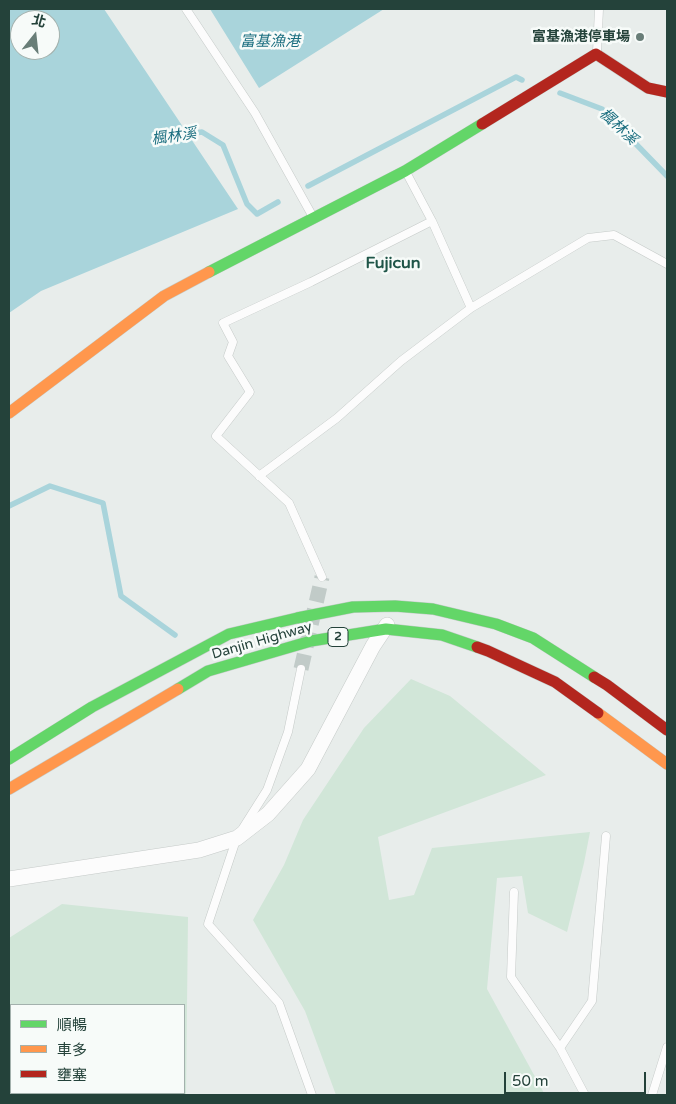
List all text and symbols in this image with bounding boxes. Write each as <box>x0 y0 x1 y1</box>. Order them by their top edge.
north arrow <box>10 10 60 60</box>
text: 北 <box>30 11 48 31</box>
place label: 富基漁港停車場 <box>532 29 630 45</box>
marker: 富基漁港停車場 <box>634 31 646 43</box>
water label: 富基漁港 <box>240 33 300 51</box>
water label: 楓林溪 <box>595 105 641 149</box>
water label: 楓林溪 <box>150 125 198 149</box>
district label: Fujicun <box>366 254 420 274</box>
street label: Danjin Highway <box>210 619 314 663</box>
road number: 2 <box>328 628 348 646</box>
legend <box>10 1004 185 1094</box>
text: 順暢 <box>57 1016 87 1034</box>
text: 車多 <box>57 1041 87 1059</box>
scale bar <box>506 1062 648 1094</box>
text: 壅塞 <box>57 1066 87 1084</box>
text: 50 m <box>512 1072 549 1090</box>

